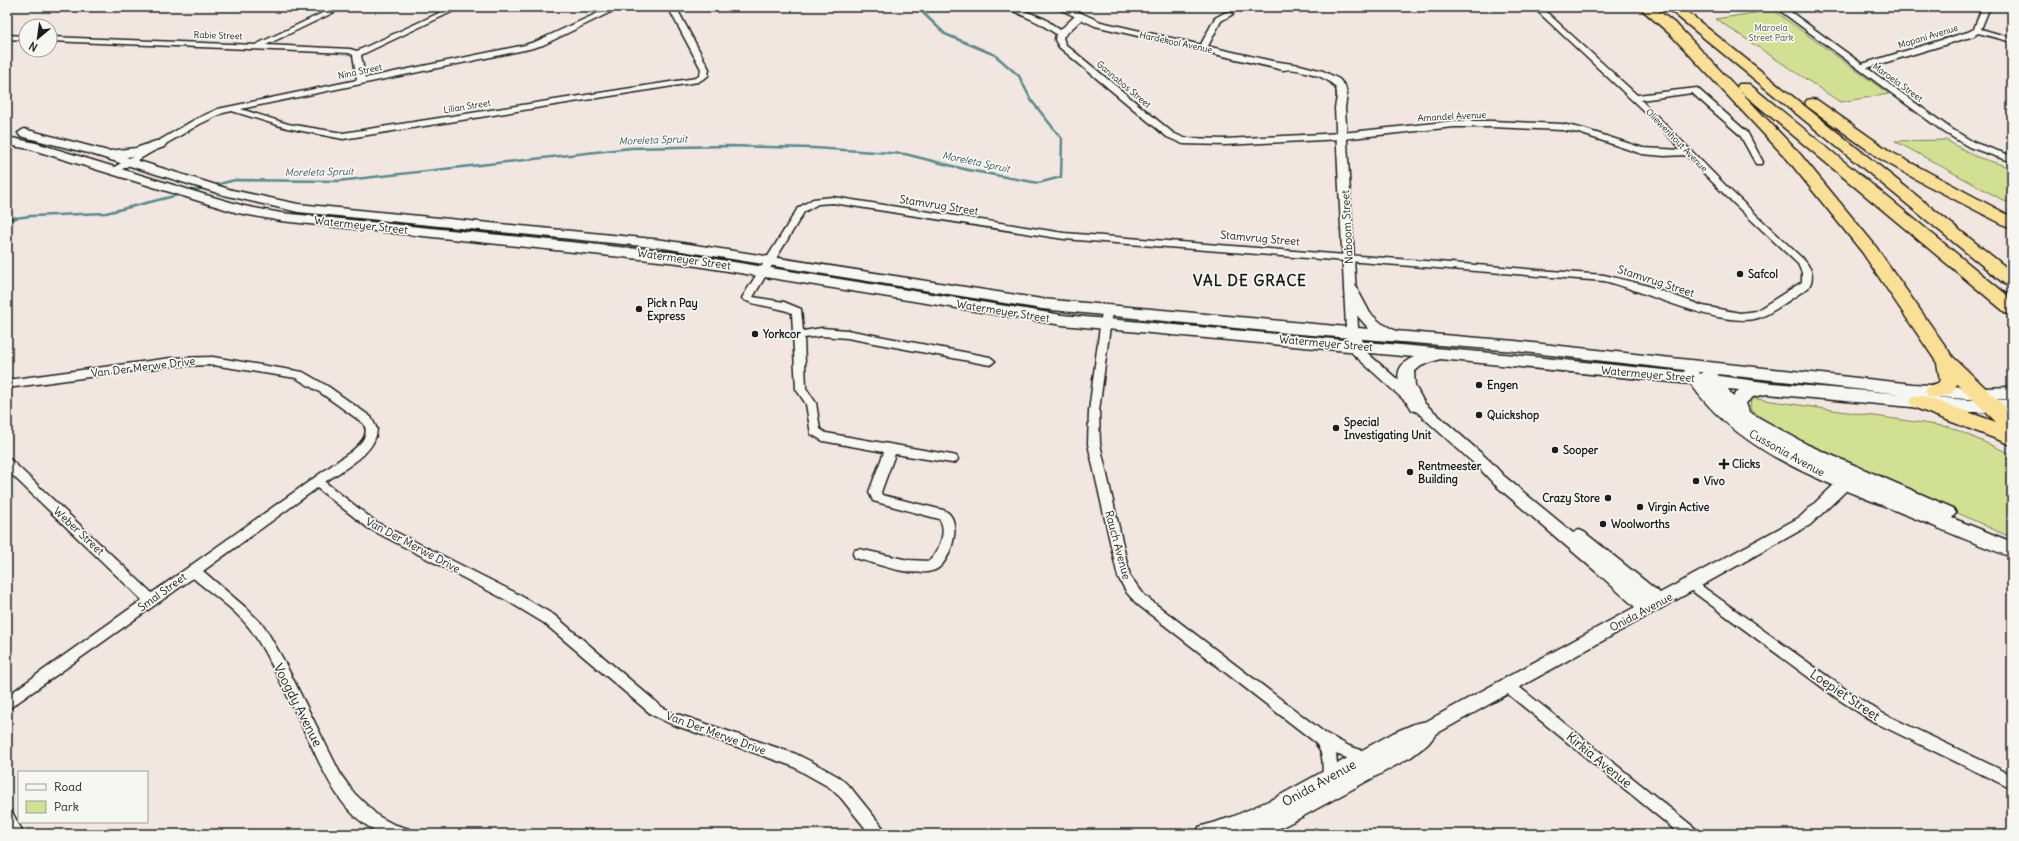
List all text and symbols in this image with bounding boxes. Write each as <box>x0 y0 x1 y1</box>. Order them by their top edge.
north arrow <box>18 18 58 58</box>
park label: Maroela Street Park <box>1749 22 1794 43</box>
street label: Mopani Avenue <box>1897 22 1959 50</box>
street label: Rabie Street <box>193 29 243 41</box>
street label: Hardekool Avenue <box>1139 29 1214 55</box>
text: N <box>26 39 40 55</box>
street label: Gannabos Street <box>1095 58 1153 110</box>
street label: Maroela Street <box>1871 60 1925 104</box>
street label: Nina Street <box>337 61 383 81</box>
street label: Lilian Street <box>443 97 491 115</box>
street label: Oliewenhout Avenue <box>1644 106 1710 174</box>
street label: Amandel Avenue <box>1418 109 1487 123</box>
water label: Moreleta Spruit <box>618 132 689 148</box>
water label: Moreleta Spruit <box>941 148 1013 176</box>
water label: Moreleta Spruit <box>285 165 355 179</box>
street label: Naboom Street <box>1338 189 1356 264</box>
street label: Stamvrug Street <box>898 192 980 218</box>
street label: Watermeyer Street <box>313 213 409 237</box>
street label: Stamvrug Street <box>1220 228 1301 248</box>
street label: Watermeyer Street <box>636 246 732 273</box>
street label: Stamvrug Street <box>1616 262 1696 300</box>
place label: Safcol <box>1748 267 1778 281</box>
marker: Safcol <box>1735 269 1745 279</box>
district label: VAL DE GRACE <box>1193 271 1307 290</box>
place label: Pick n Pay Express <box>647 296 698 324</box>
street label: Watermeyer Street <box>955 297 1051 325</box>
marker: Pick n Pay Express <box>634 304 644 314</box>
place label: Yorkcor <box>762 327 801 341</box>
marker: Yorkcor <box>750 329 760 339</box>
street label: Watermeyer Street <box>1278 332 1374 354</box>
street label: Van Der Merwe Drive <box>90 354 196 380</box>
street label: Watermeyer Street <box>1600 363 1696 385</box>
place label: Engen <box>1487 378 1519 393</box>
marker: Engen <box>1474 380 1484 390</box>
place label: Quickshop <box>1487 408 1539 423</box>
marker: Quickshop <box>1474 410 1484 420</box>
place label: Special Investigating Unit <box>1344 415 1431 443</box>
marker: Special Investigating Unit <box>1331 423 1341 433</box>
street label: Cussonia Avenue <box>1747 426 1827 480</box>
place label: Sooper <box>1563 443 1599 458</box>
marker: Sooper <box>1550 445 1560 455</box>
place label: Clicks <box>1732 457 1760 471</box>
place label: Rentmeester Building <box>1418 459 1482 487</box>
marker: Clicks <box>1719 459 1729 469</box>
marker: Rentmeester Building <box>1405 467 1415 477</box>
place label: Vivo <box>1704 474 1725 488</box>
marker: Vivo <box>1691 476 1701 486</box>
place label: Crazy Store <box>1542 491 1600 506</box>
marker: Crazy Store <box>1603 493 1613 503</box>
place label: Virgin Active <box>1648 500 1709 515</box>
marker: Virgin Active <box>1635 502 1645 512</box>
street label: Weber Street <box>51 504 107 558</box>
street label: Rauch Avenue <box>1102 509 1134 581</box>
street label: Van Der Merwe Drive <box>363 514 463 576</box>
place label: Woolworths <box>1611 517 1670 531</box>
marker: Woolworths <box>1598 519 1608 529</box>
street label: Smal Street <box>135 570 189 614</box>
street label: Onida Avenue <box>1607 589 1675 635</box>
street label: Voogdy Avenue <box>270 661 326 749</box>
street label: Loepiet Street <box>1807 665 1884 725</box>
street label: Van Der Merwe Drive <box>664 708 768 758</box>
street label: Kirkia Avenue <box>1563 728 1635 792</box>
street label: Onida Avenue <box>1279 756 1359 810</box>
legend <box>18 771 148 823</box>
text: Road <box>54 779 82 794</box>
text: Park <box>54 799 79 814</box>

